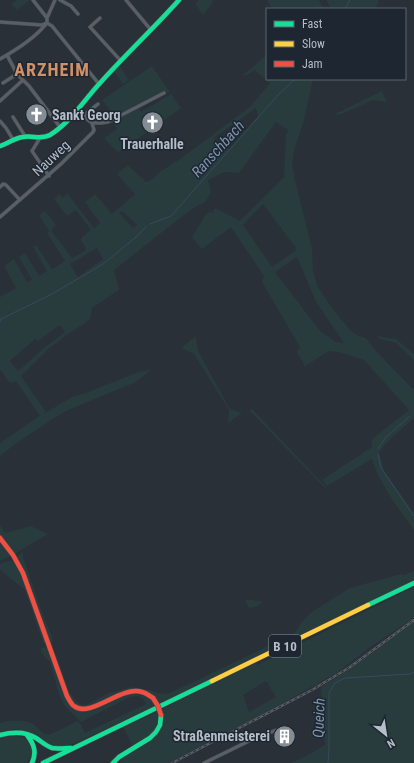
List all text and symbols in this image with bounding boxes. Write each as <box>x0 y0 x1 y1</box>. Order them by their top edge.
legend <box>266 8 406 80</box>
text: Fast <box>302 17 323 31</box>
text: Slow <box>302 37 325 51</box>
text: Jam <box>302 57 323 71</box>
district label: ARZHEIM <box>14 59 90 80</box>
church icon: Sankt Georg <box>24 102 50 128</box>
place label: Sankt Georg <box>52 107 121 123</box>
church icon: Trauerhalle <box>139 109 165 135</box>
water label: Ranschbach <box>188 117 248 181</box>
place label: Trauerhalle <box>120 136 184 152</box>
street label: Nauweg <box>29 137 73 179</box>
road number: B 10 <box>269 635 301 657</box>
water label: Queich <box>309 698 329 738</box>
north arrow <box>366 715 406 755</box>
building icon: Straßenmeisterei <box>272 723 298 749</box>
place label: Straßenmeisterei <box>173 728 270 744</box>
text: N <box>384 736 397 751</box>

